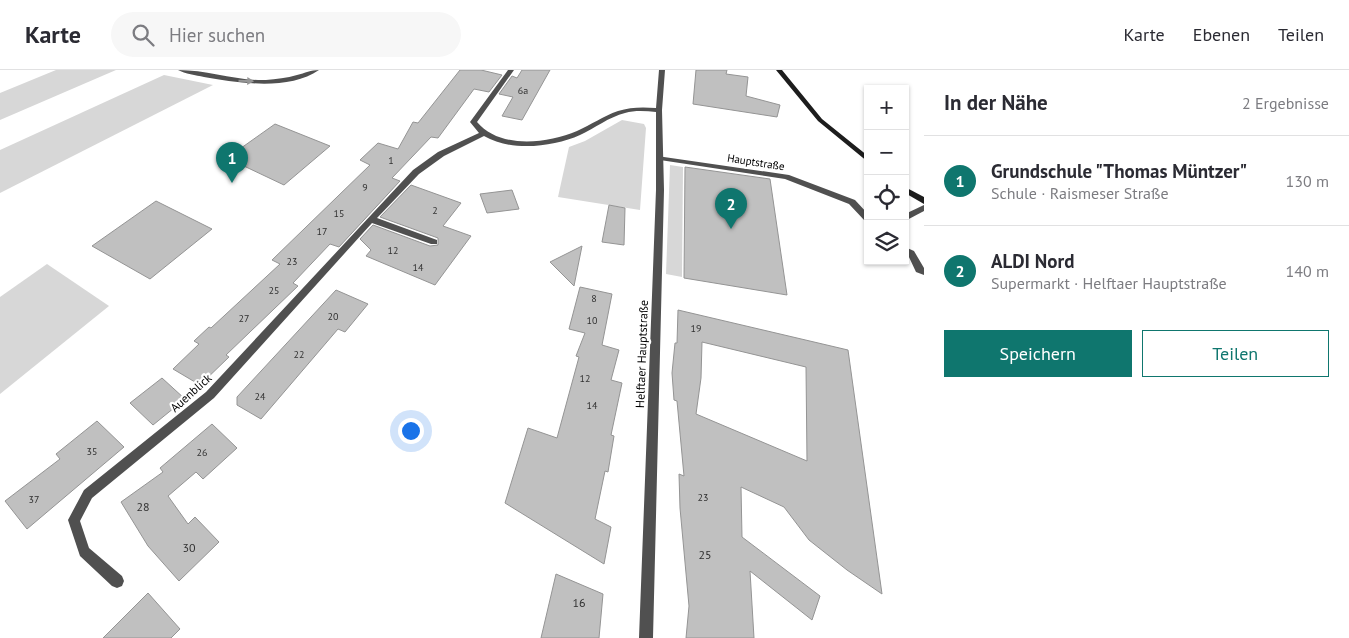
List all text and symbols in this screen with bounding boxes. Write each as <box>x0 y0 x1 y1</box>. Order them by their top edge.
search box <box>111 12 461 57</box>
text: Karte <box>25 19 81 50</box>
icon: search <box>129 21 157 49</box>
text: Hier suchen <box>169 23 265 47</box>
text: Karte <box>1124 23 1165 46</box>
text: Ebenen <box>1193 23 1250 46</box>
text: Teilen <box>1278 23 1324 46</box>
one-way arrow <box>238 78 254 86</box>
house number: 6a <box>518 84 528 97</box>
map controls <box>864 85 909 265</box>
button: + <box>864 85 909 130</box>
text: In der Nähe <box>944 89 1048 116</box>
text: 2 Ergebnisse <box>1242 93 1329 113</box>
button: − <box>864 130 909 175</box>
pin: 1 <box>216 142 248 183</box>
street label: Hauptstraße <box>726 151 786 174</box>
house number: 1 <box>388 154 394 167</box>
text: Grundschule "Thomas Müntzer" <box>991 159 1247 183</box>
text: 1 <box>955 171 965 191</box>
text: 130 m <box>1286 171 1329 191</box>
button: locate <box>864 175 909 220</box>
house number: 9 <box>362 181 368 194</box>
text: Schule · Raismeser Straße <box>991 183 1169 203</box>
pin: 2 <box>715 188 747 229</box>
house number: 2 <box>432 204 438 217</box>
house number: 15 <box>334 207 344 220</box>
button: layers <box>864 220 909 265</box>
house number: 17 <box>317 225 327 238</box>
house number: 12 <box>388 244 398 257</box>
text: ALDI Nord <box>991 249 1074 273</box>
house number: 23 <box>287 255 297 268</box>
house number: 14 <box>413 261 424 274</box>
text: 2 <box>955 261 965 281</box>
text: 140 m <box>1286 261 1329 281</box>
text: Supermarkt · Helftaer Hauptstraße <box>991 273 1227 293</box>
house number: 25 <box>269 284 279 297</box>
house number: 8 <box>591 292 597 305</box>
street label: Helftaer Hauptstraße <box>632 300 651 408</box>
house number: 20 <box>328 310 339 323</box>
house number: 27 <box>239 312 249 325</box>
house number: 10 <box>587 314 598 327</box>
house number: 19 <box>691 322 701 335</box>
button: Speichern <box>944 330 1132 377</box>
button: Teilen <box>1142 330 1329 377</box>
house number: 22 <box>294 348 304 361</box>
street label: Auenblick <box>167 370 215 415</box>
house number: 12 <box>580 372 590 385</box>
house number: 24 <box>255 390 266 403</box>
house number: 14 <box>587 399 598 412</box>
your location <box>398 418 424 444</box>
house number: 35 <box>87 445 97 458</box>
house number: 26 <box>197 446 207 459</box>
house number: 23 <box>698 491 708 504</box>
house number: 37 <box>29 493 39 506</box>
house number: 28 <box>136 499 150 514</box>
house number: 30 <box>182 540 196 555</box>
house number: 25 <box>698 547 712 562</box>
house number: 16 <box>572 595 586 610</box>

